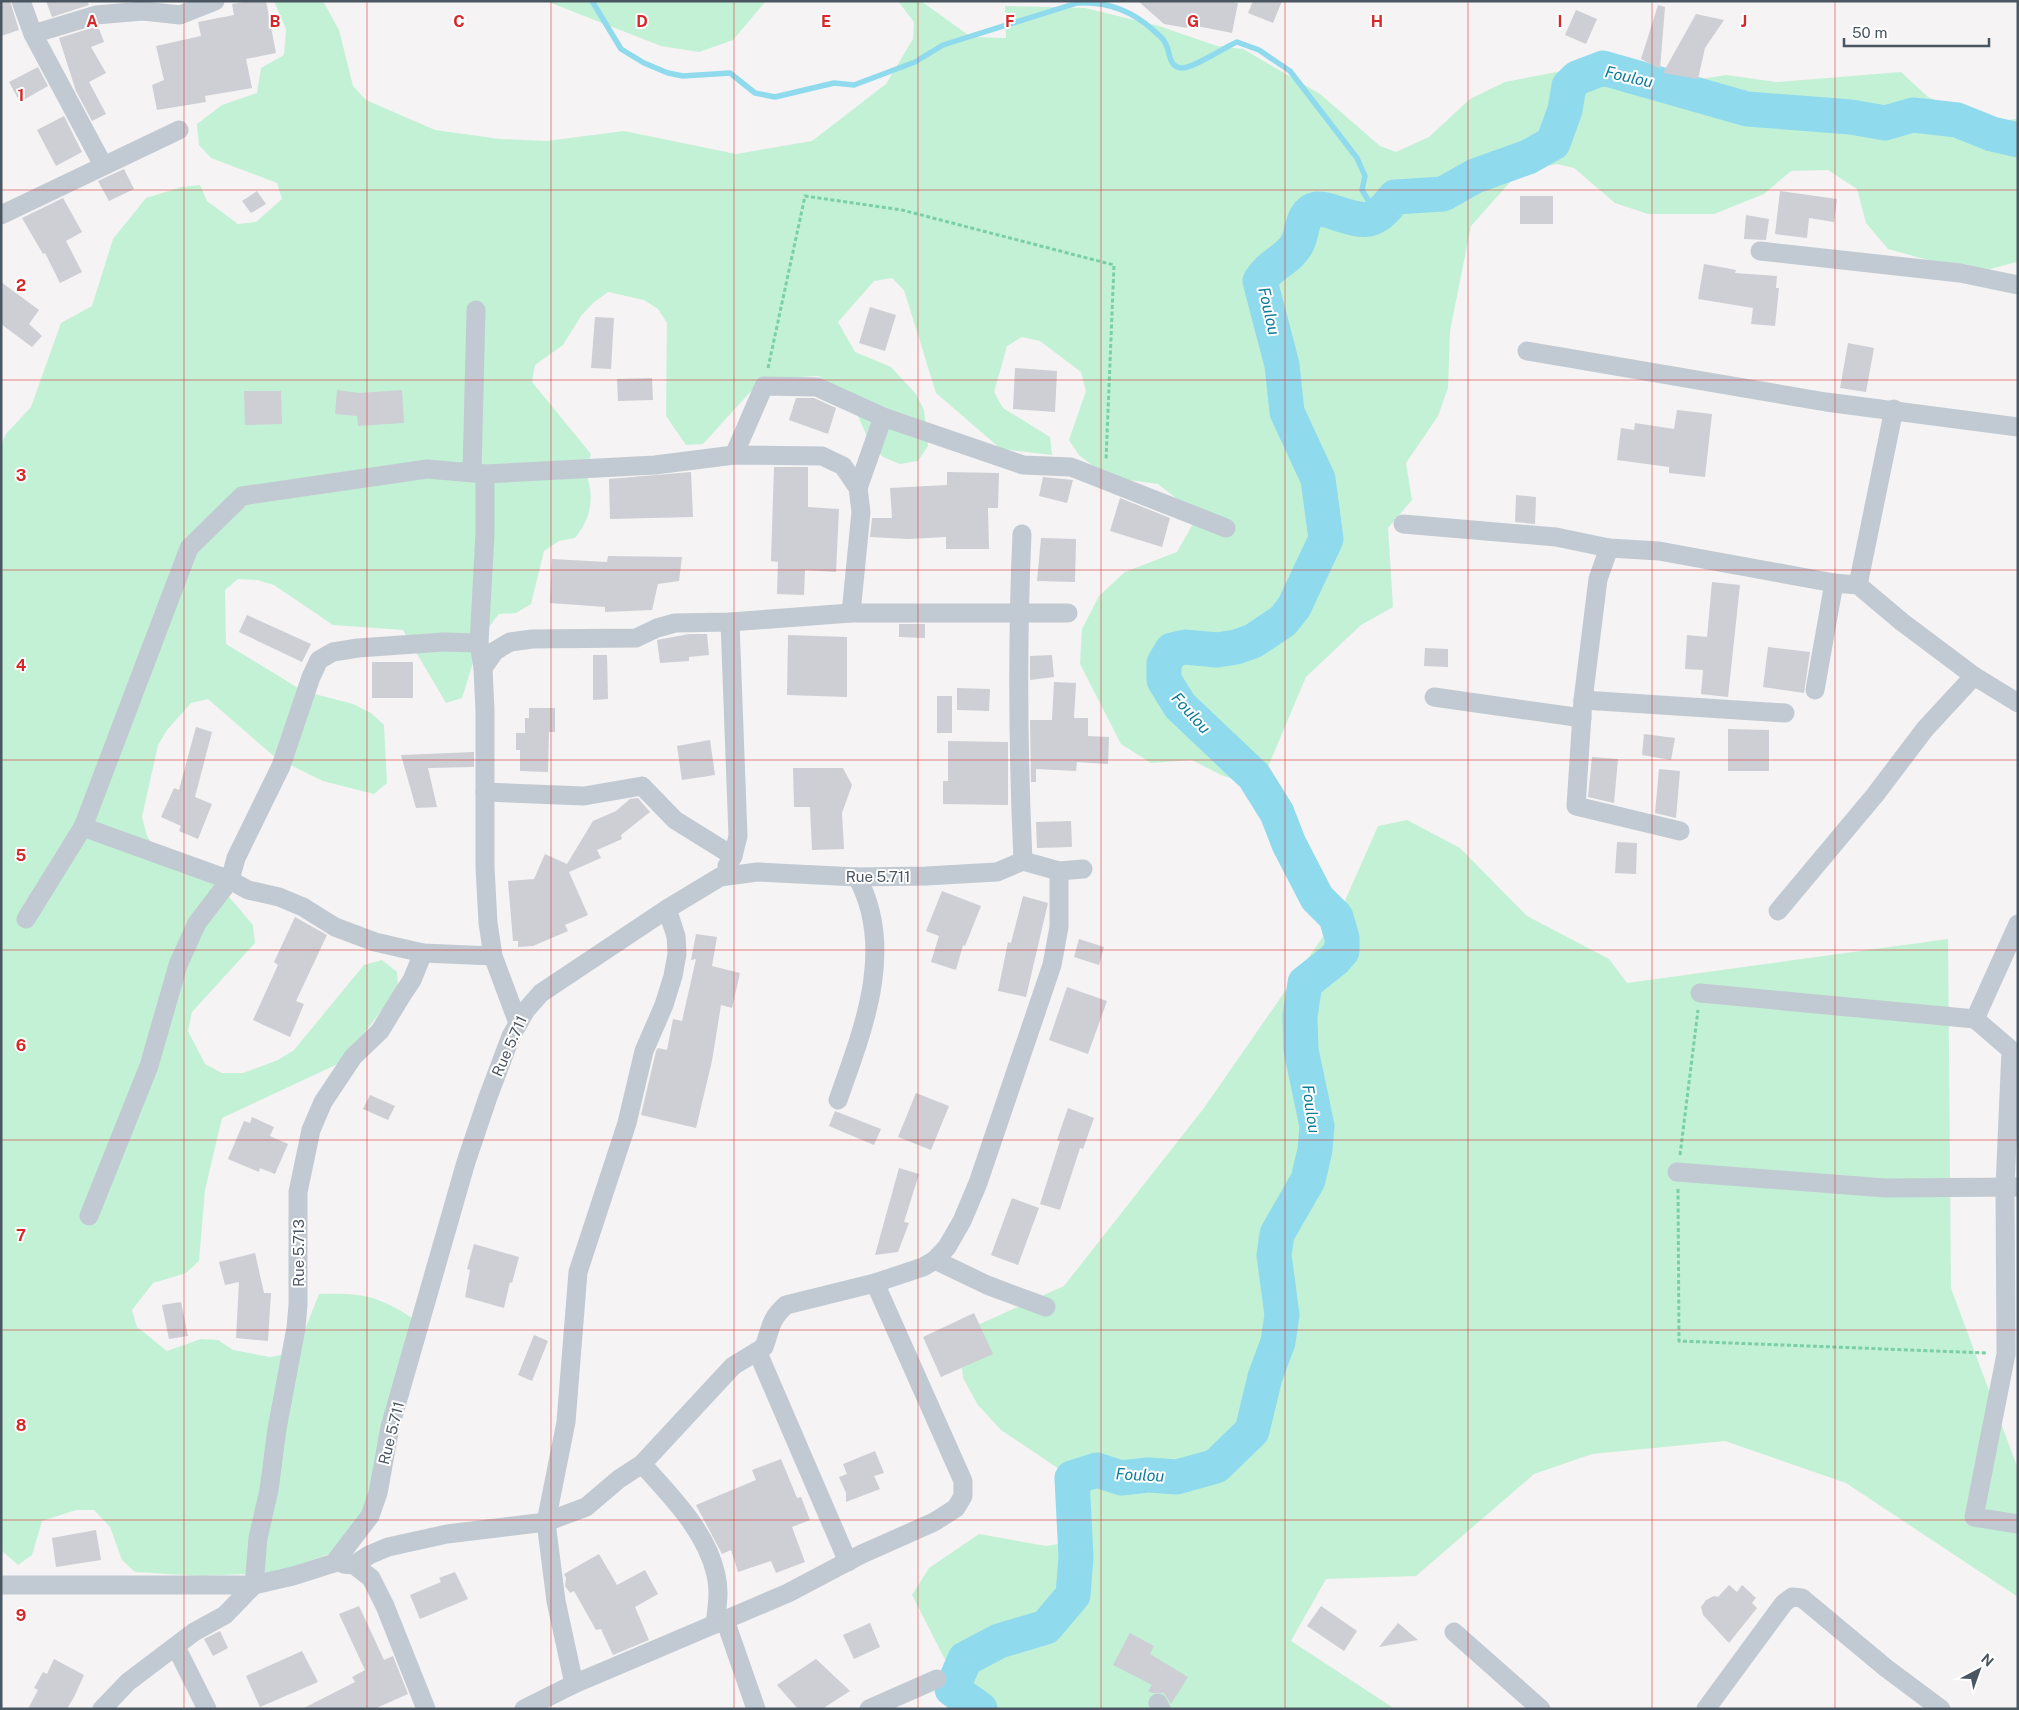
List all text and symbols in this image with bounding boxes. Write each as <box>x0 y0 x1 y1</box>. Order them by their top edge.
text: A <box>86 12 98 31</box>
text: B <box>270 12 281 31</box>
text: C <box>453 12 465 31</box>
text: D <box>636 12 648 31</box>
text: E <box>821 12 831 31</box>
text: F <box>1005 12 1015 31</box>
text: G <box>1187 12 1199 31</box>
text: H <box>1371 12 1383 31</box>
text: I <box>1558 12 1562 31</box>
text: J <box>1741 12 1747 31</box>
scale bar <box>1844 15 1989 47</box>
text: 50 m <box>1852 24 1887 41</box>
water label: Foulou <box>1603 62 1655 92</box>
text: 1 <box>18 86 24 105</box>
text: 2 <box>16 276 26 295</box>
water label: Foulou <box>1254 285 1284 337</box>
text: 3 <box>16 466 26 485</box>
text: 4 <box>16 656 27 675</box>
water label: Foulou <box>1168 689 1214 737</box>
text: 5 <box>16 846 27 865</box>
street label: Rue 5.711 <box>846 868 910 885</box>
street label: Rue 5.711 <box>488 1013 530 1079</box>
text: 6 <box>16 1036 26 1055</box>
water label: Foulou <box>1298 1084 1324 1134</box>
street label: Rue 5.713 <box>290 1219 307 1287</box>
text: 7 <box>16 1226 26 1245</box>
street label: Rue 5.711 <box>375 1400 407 1466</box>
text: 8 <box>16 1416 27 1435</box>
water label: Foulou <box>1115 1464 1165 1486</box>
text: 9 <box>16 1606 26 1625</box>
north arrow <box>1954 1645 2004 1695</box>
text: N <box>1978 1651 1997 1670</box>

